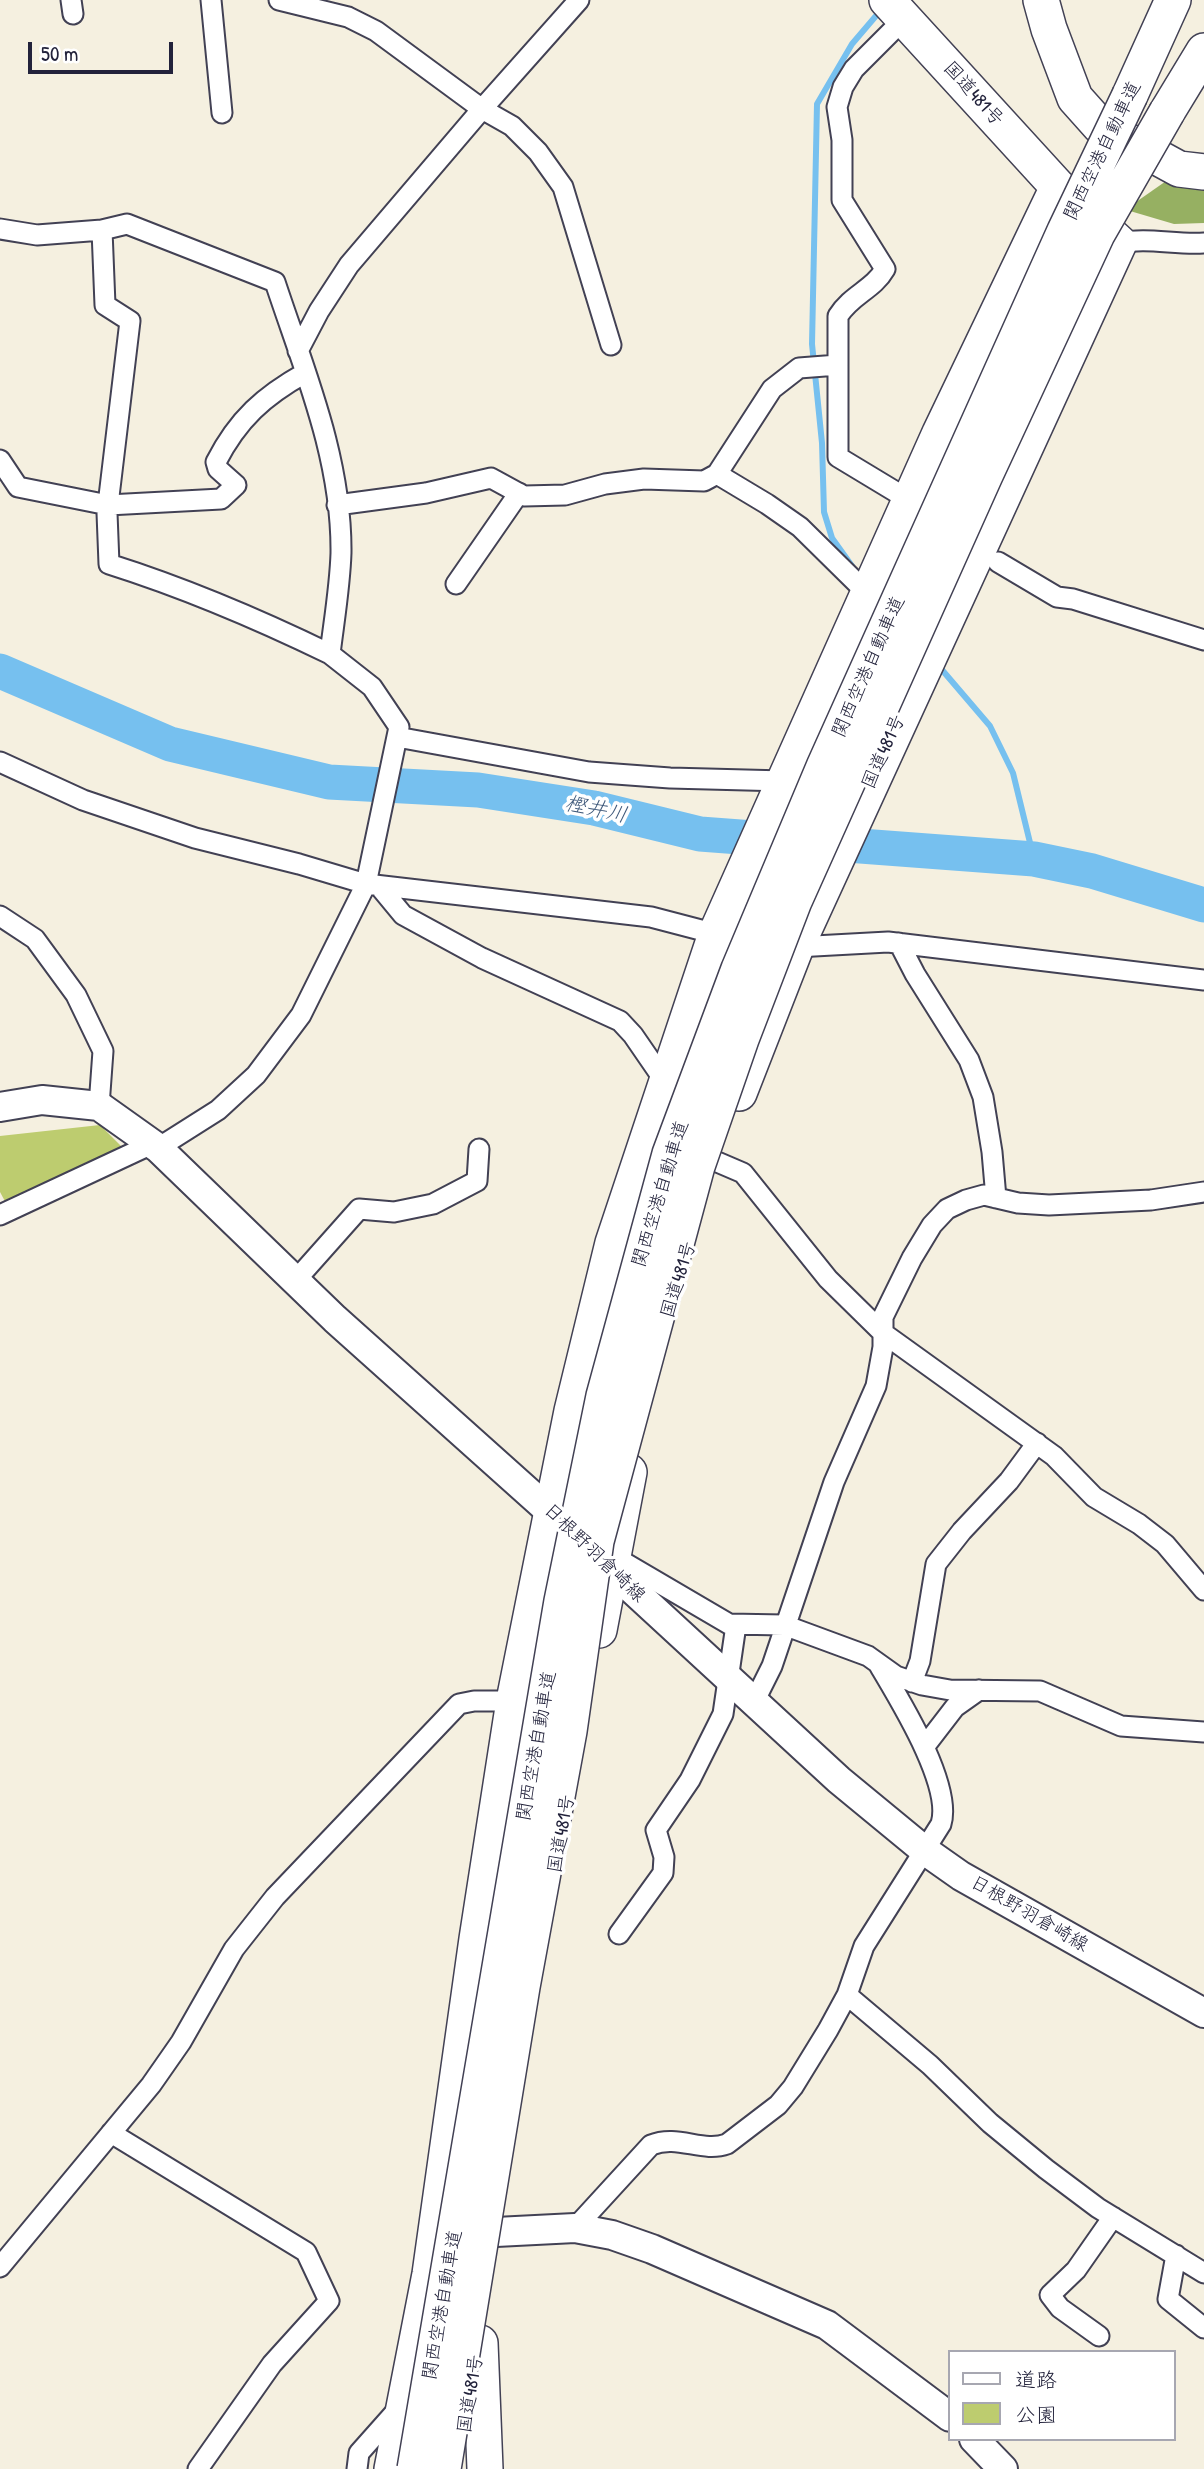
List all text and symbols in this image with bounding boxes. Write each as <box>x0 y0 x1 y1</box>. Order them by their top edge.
scale bar <box>32 28 177 72</box>
text: 50 m <box>41 39 78 68</box>
street label: 国道481号 <box>938 57 1008 131</box>
street label: 関西空港自動車道 <box>1059 78 1147 224</box>
street label: 関西空港自動車道 <box>828 593 910 741</box>
street label: 国道481号 <box>857 711 911 793</box>
water label: 樫井川 <box>563 791 629 829</box>
street label: 関西空港自動車道 <box>628 1118 694 1270</box>
street label: 国道481号 <box>657 1239 701 1321</box>
street label: 日根野羽倉崎線 <box>538 1499 650 1607</box>
street label: 関西空港自動車道 <box>513 1669 561 1823</box>
street label: 国道481号 <box>544 1793 580 1875</box>
street label: 日根野羽倉崎線 <box>966 1871 1092 1957</box>
street label: 関西空港自動車道 <box>419 2228 467 2382</box>
legend <box>948 2350 1176 2441</box>
street label: 国道481号 <box>454 2353 488 2435</box>
text: 道路 <box>1015 2365 1057 2394</box>
text: 公園 <box>1015 2400 1057 2429</box>

